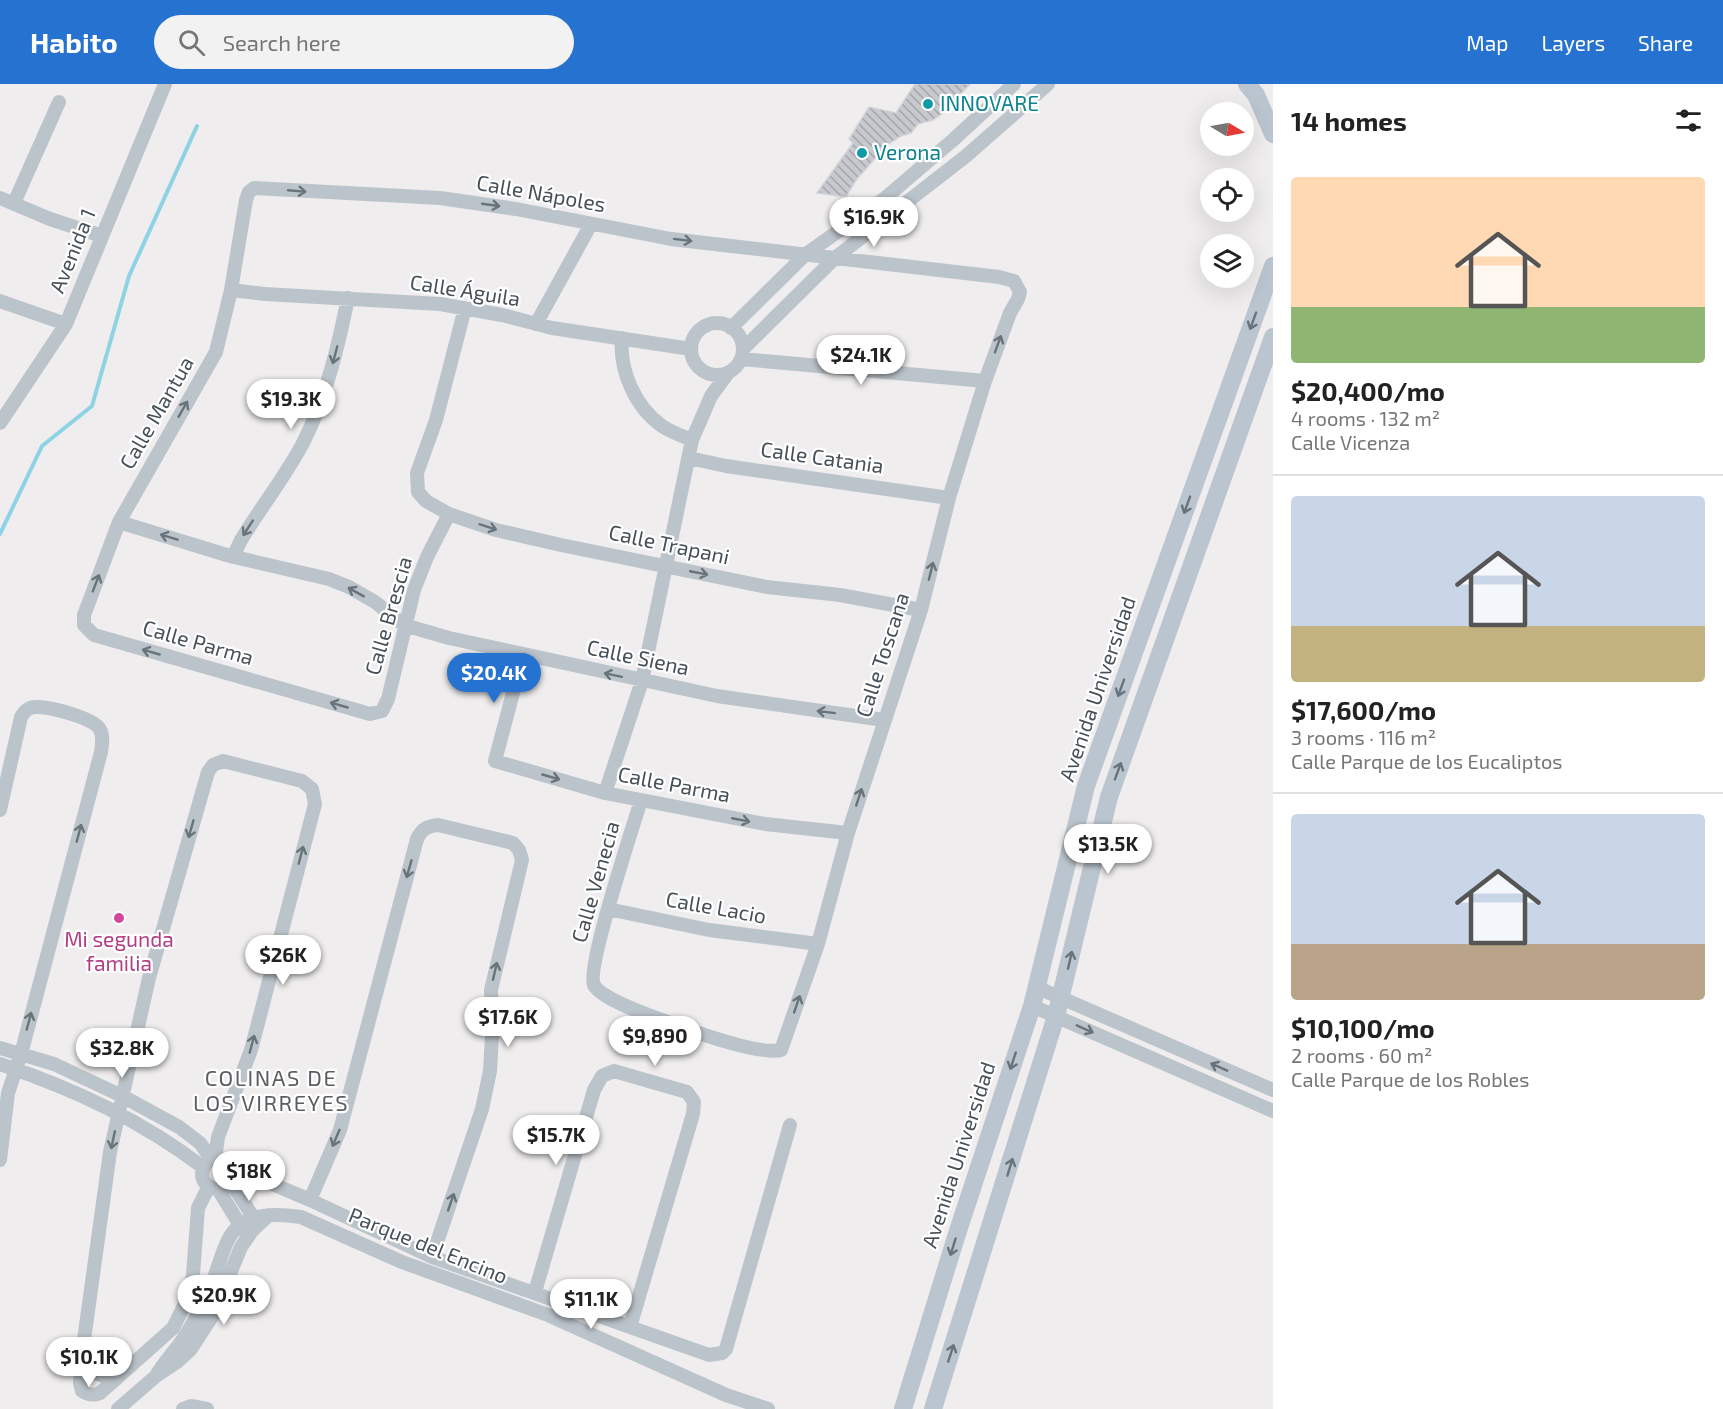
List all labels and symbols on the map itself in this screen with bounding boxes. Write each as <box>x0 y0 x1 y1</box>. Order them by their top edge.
place label: INNOVARE <box>940 90 1039 115</box>
marker: INNOVARE <box>921 97 935 111</box>
north arrow <box>1200 102 1254 156</box>
place label: Verona <box>874 139 941 164</box>
marker: Verona <box>855 146 869 160</box>
street label: Calle Nápoles <box>475 169 608 216</box>
one-way arrow <box>286 186 306 197</box>
pin: $16.9K <box>825 197 923 248</box>
one-way arrow <box>481 200 501 211</box>
street label: Avenida 1 <box>43 205 100 296</box>
one-way arrow <box>672 235 692 246</box>
street label: Calle Águila <box>408 268 522 311</box>
one-way arrow <box>1247 311 1258 330</box>
pin: $24.1K <box>812 335 910 386</box>
one-way arrow <box>994 335 1005 354</box>
one-way arrow <box>329 345 340 364</box>
street label: Calle Mantua <box>113 352 198 473</box>
pin: $19.3K <box>242 379 340 430</box>
one-way arrow <box>177 401 189 418</box>
street label: Calle Catania <box>759 436 885 478</box>
one-way arrow <box>1181 495 1192 514</box>
one-way arrow <box>242 519 254 536</box>
street label: Calle Trapani <box>607 519 732 569</box>
one-way arrow <box>478 522 497 533</box>
one-way arrow <box>160 531 179 542</box>
street label: Calle Brescia <box>359 553 416 678</box>
one-way arrow <box>925 562 937 581</box>
one-way arrow <box>689 568 708 579</box>
one-way arrow <box>91 574 102 593</box>
one-way arrow <box>348 585 365 597</box>
street label: Calle Toscana <box>850 589 913 720</box>
street label: Avenida Universidad <box>1053 593 1140 784</box>
street label: Calle Parma <box>140 614 257 669</box>
street label: Calle Siena <box>585 634 692 680</box>
one-way arrow <box>142 645 161 657</box>
pin: $20.4K <box>445 653 543 704</box>
one-way arrow <box>604 668 623 680</box>
one-way arrow <box>1115 678 1126 697</box>
one-way arrow <box>330 699 349 710</box>
one-way arrow <box>816 706 836 717</box>
street label: Calle Parma <box>616 760 733 807</box>
one-way arrow <box>1113 762 1124 781</box>
one-way arrow <box>541 772 560 783</box>
one-way arrow <box>854 788 865 807</box>
one-way arrow <box>731 815 750 826</box>
street label: Calle Venecia <box>565 818 624 945</box>
one-way arrow <box>185 819 196 838</box>
one-way arrow <box>74 824 86 843</box>
pin: $13.5K <box>1059 824 1157 875</box>
one-way arrow <box>296 846 307 865</box>
one-way arrow <box>403 859 414 878</box>
street label: Calle Lacio <box>664 885 768 928</box>
marker: Mi segunda familia <box>112 911 126 925</box>
place label: Mi segunda familia <box>64 926 174 975</box>
pin: $26K <box>247 935 319 986</box>
one-way arrow <box>1064 951 1076 970</box>
one-way arrow <box>490 962 501 982</box>
one-way arrow <box>793 995 804 1014</box>
pin: $17.6K <box>459 997 557 1048</box>
one-way arrow <box>24 1012 35 1031</box>
pin: $9,890 <box>606 1016 704 1067</box>
one-way arrow <box>1076 1023 1094 1035</box>
pin: $32.8K <box>73 1028 171 1079</box>
one-way arrow <box>247 1035 259 1054</box>
one-way arrow <box>1007 1051 1018 1070</box>
street label: Avenida Universidad <box>916 1058 999 1251</box>
one-way arrow <box>1211 1061 1229 1072</box>
district label: COLINAS DE LOS VIRREYES <box>193 1064 349 1115</box>
pin: $15.7K <box>507 1115 605 1166</box>
one-way arrow <box>330 1128 341 1147</box>
one-way arrow <box>107 1129 118 1149</box>
pin: $18K <box>213 1151 285 1202</box>
one-way arrow <box>1005 1158 1016 1177</box>
one-way arrow <box>446 1193 457 1212</box>
street label: Parque del Encino <box>345 1201 512 1288</box>
one-way arrow <box>947 1237 958 1256</box>
pin: $20.9K <box>175 1275 273 1326</box>
pin: $11.1K <box>542 1279 640 1330</box>
pin: $10.1K <box>40 1337 138 1388</box>
one-way arrow <box>946 1344 957 1363</box>

